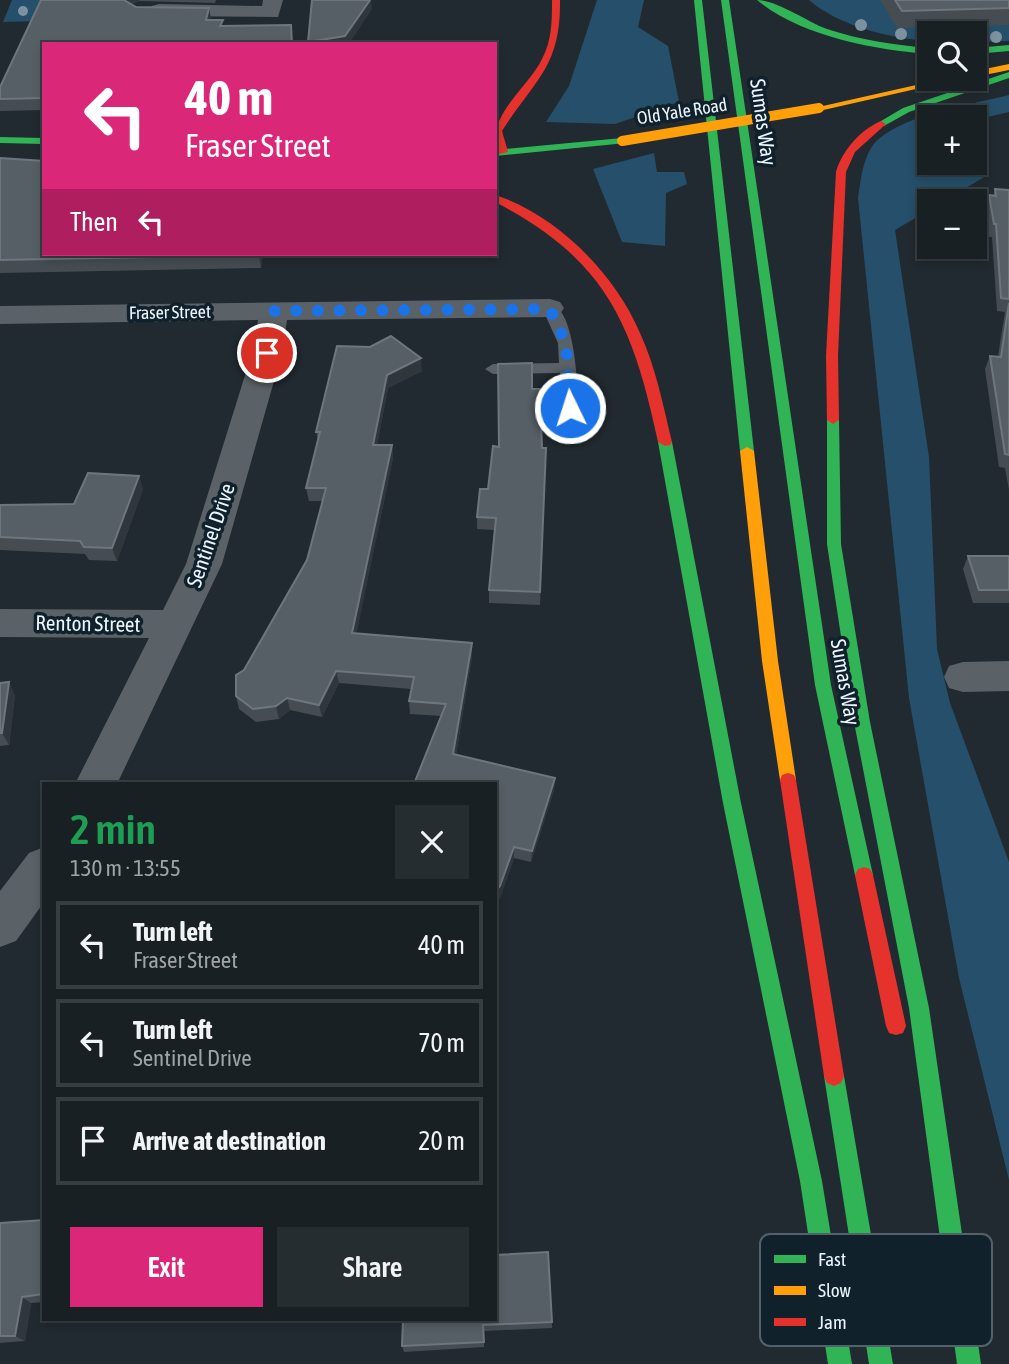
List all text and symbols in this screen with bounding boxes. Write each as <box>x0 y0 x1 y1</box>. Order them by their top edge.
map controls <box>917 21 987 259</box>
button: search <box>917 21 987 91</box>
text: 40 m <box>185 69 273 125</box>
icon: left <box>70 70 161 161</box>
street label: Sumas Way <box>746 77 782 167</box>
street label: Old Yale Road <box>635 94 729 128</box>
button: + <box>917 105 987 175</box>
text: Fraser Street <box>185 127 331 164</box>
button: − <box>917 189 987 259</box>
icon: left <box>132 203 170 241</box>
text: Then <box>70 207 118 237</box>
street label: Fraser Street <box>129 301 211 323</box>
pin <box>237 323 297 383</box>
icon: arrive <box>248 334 286 372</box>
position arrow <box>533 371 607 445</box>
street label: Sentinel Drive <box>181 480 239 590</box>
street label: Renton Street <box>35 610 141 636</box>
street label: Sumas Way <box>827 637 865 727</box>
text: 2 min <box>70 805 156 853</box>
button: close <box>395 805 469 879</box>
text: 130 m · 13:55 <box>70 855 181 881</box>
text: Turn left <box>133 917 213 947</box>
icon: left <box>74 926 112 964</box>
text: 40 m <box>418 930 465 960</box>
text: Fraser Street <box>133 947 238 973</box>
text: Turn left <box>133 1015 213 1045</box>
icon: left <box>74 1024 112 1062</box>
text: 70 m <box>418 1028 465 1058</box>
text: Sentinel Drive <box>133 1045 252 1071</box>
icon: arrive <box>74 1122 112 1160</box>
text: Arrive at destination <box>133 1126 326 1156</box>
text: 20 m <box>418 1126 465 1156</box>
button: Exit <box>70 1227 263 1307</box>
button: Share <box>277 1227 469 1307</box>
legend <box>760 1234 992 1346</box>
text: Fast <box>818 1248 846 1270</box>
text: Slow <box>818 1279 852 1301</box>
text: Jam <box>818 1311 847 1333</box>

